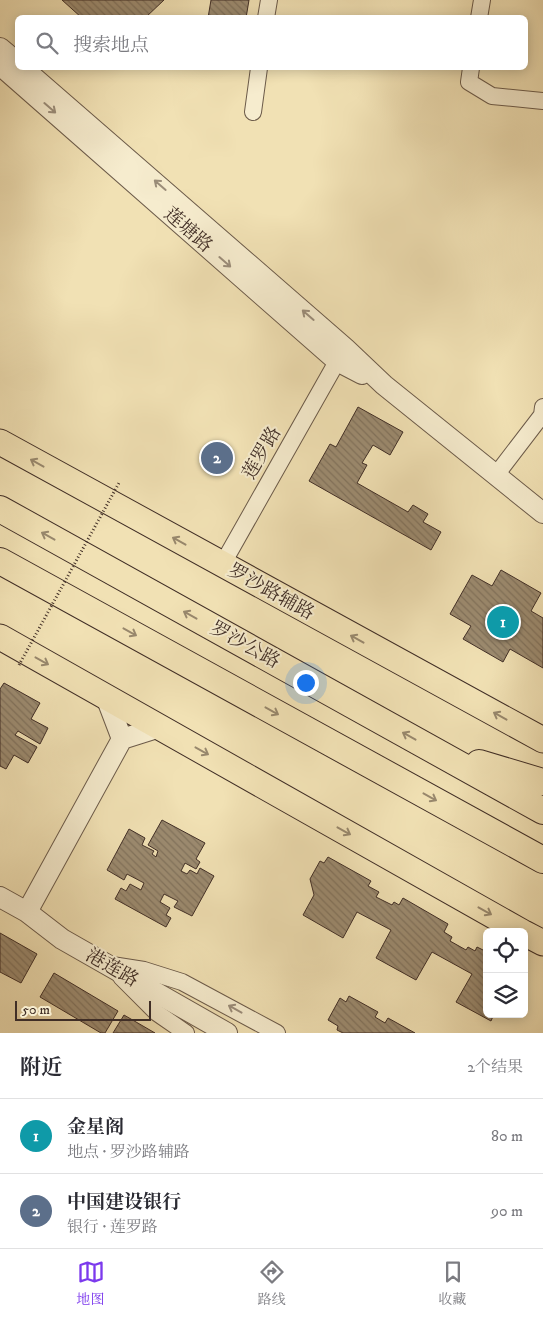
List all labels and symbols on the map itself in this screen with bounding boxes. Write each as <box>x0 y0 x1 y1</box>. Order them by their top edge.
one-way arrow <box>43 103 56 114</box>
one-way arrow <box>153 179 166 191</box>
street label: 莲塘路 <box>159 203 217 257</box>
one-way arrow <box>218 256 231 267</box>
one-way arrow <box>302 310 315 321</box>
street label: 莲罗路 <box>238 423 286 483</box>
pin: 2 <box>201 439 233 477</box>
one-way arrow <box>30 457 45 467</box>
one-way arrow <box>41 531 56 540</box>
one-way arrow <box>172 536 187 546</box>
street label: 罗沙路辅路 <box>224 559 318 625</box>
pin: 1 <box>487 603 519 641</box>
one-way arrow <box>183 609 198 619</box>
street label: 罗沙公路 <box>206 617 284 673</box>
one-way arrow <box>122 627 137 637</box>
one-way arrow <box>350 634 365 644</box>
one-way arrow <box>35 656 49 666</box>
your location <box>293 670 319 696</box>
one-way arrow <box>264 706 279 716</box>
one-way arrow <box>493 711 508 721</box>
one-way arrow <box>401 731 416 741</box>
one-way arrow <box>195 746 210 756</box>
one-way arrow <box>422 793 436 803</box>
one-way arrow <box>336 826 350 836</box>
one-way arrow <box>477 906 492 916</box>
street label: 港莲路 <box>82 944 142 992</box>
scale bar <box>15 998 151 1021</box>
one-way arrow <box>228 1004 242 1014</box>

